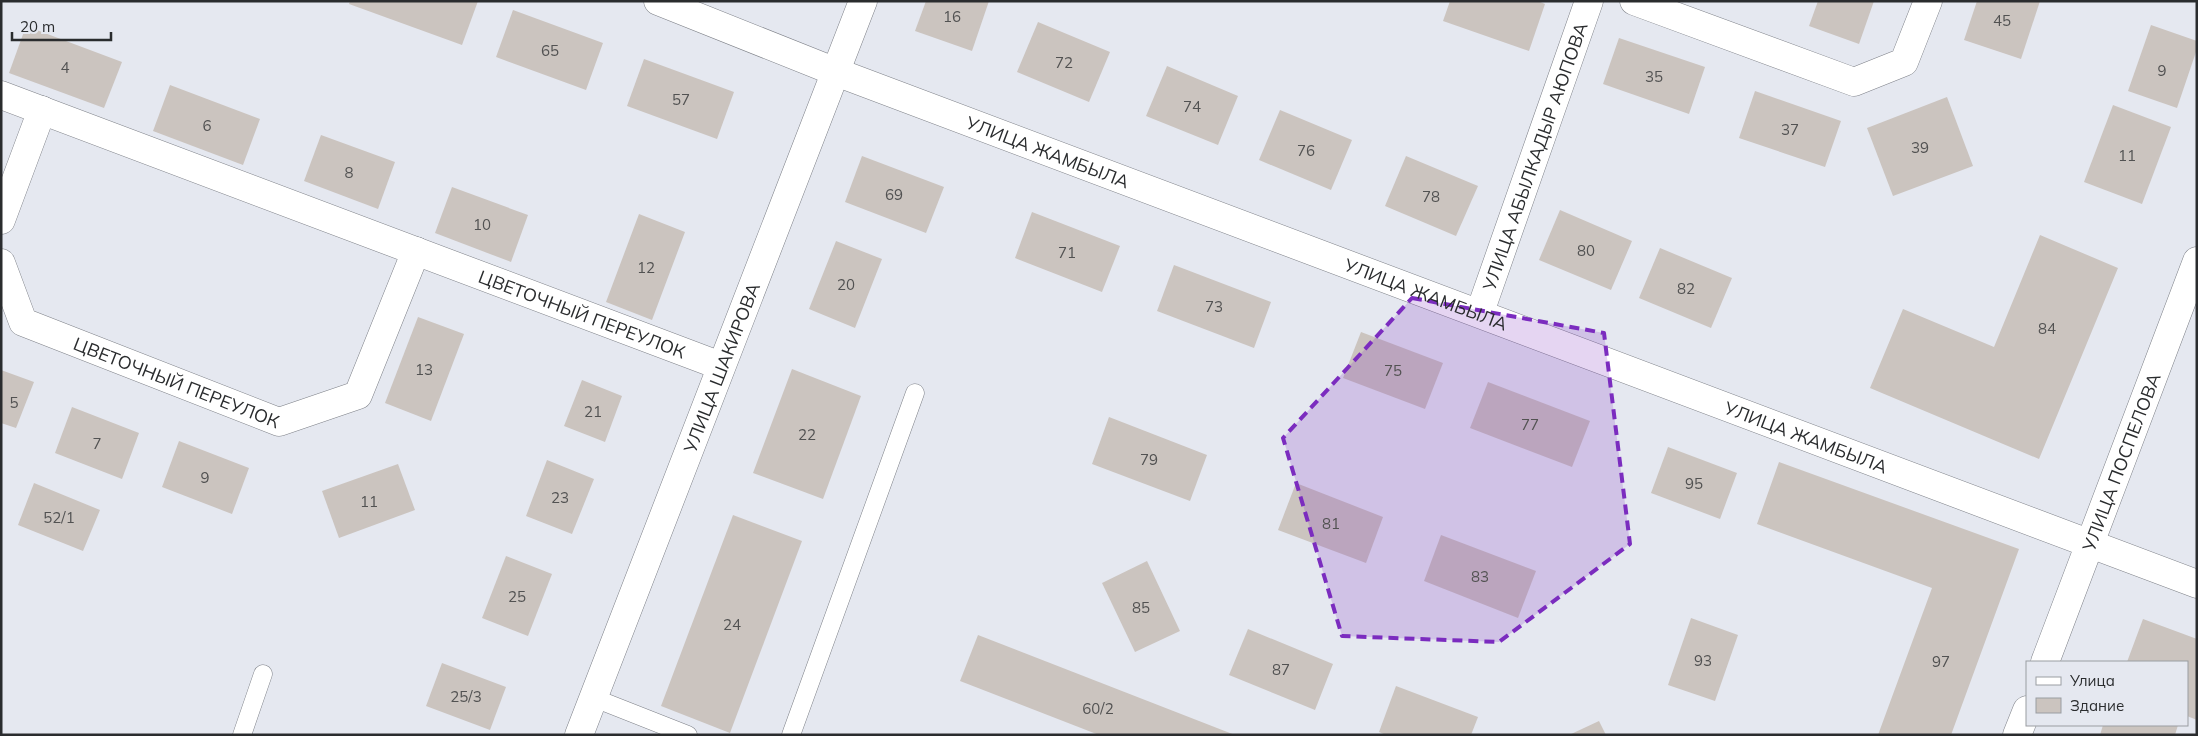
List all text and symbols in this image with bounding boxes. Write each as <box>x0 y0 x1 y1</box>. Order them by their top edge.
house number: 16 <box>943 7 961 26</box>
scale bar <box>12 10 111 42</box>
house number: 45 <box>1993 11 2011 30</box>
text: 20 m <box>20 17 55 36</box>
street label: УЛИЦА АБЫЛКАДЫР АЮПОВА <box>1477 19 1592 294</box>
house number: 65 <box>541 41 559 60</box>
house number: 72 <box>1055 53 1073 72</box>
house number: 4 <box>60 58 70 77</box>
house number: 9 <box>2157 61 2167 80</box>
house number: 35 <box>1645 67 1663 86</box>
house number: 57 <box>672 90 690 109</box>
house number: 74 <box>1183 97 1201 116</box>
street label: УЛИЦА ЖАМБЫЛА <box>962 110 1133 193</box>
house number: 6 <box>202 116 212 135</box>
house number: 37 <box>1781 120 1799 139</box>
house number: 39 <box>1911 138 1929 157</box>
house number: 76 <box>1297 141 1315 160</box>
house number: 11 <box>2118 146 2136 165</box>
house number: 8 <box>344 163 354 182</box>
house number: 69 <box>885 185 903 204</box>
house number: 78 <box>1422 187 1440 206</box>
house number: 10 <box>473 215 491 234</box>
house number: 80 <box>1577 241 1595 260</box>
house number: 71 <box>1058 243 1076 262</box>
street label: УЛИЦА ЖАМБЫЛА <box>1340 252 1511 335</box>
house number: 12 <box>637 258 655 277</box>
street label: ЦВЕТОЧНЫЙ ПЕРЕУЛОК <box>476 264 689 363</box>
house number: 20 <box>837 275 855 294</box>
street label: УЛИЦА ШАКИРОВА <box>678 279 764 457</box>
house number: 82 <box>1677 279 1695 298</box>
house number: 73 <box>1205 297 1223 316</box>
house number: 84 <box>2038 319 2056 338</box>
street label: ЦВЕТОЧНЫЙ ПЕРЕУЛОК <box>70 331 283 433</box>
house number: 13 <box>415 360 433 379</box>
house number: 75 <box>1384 361 1402 380</box>
street label: УЛИЦА ПОСПЕЛОВА <box>2076 370 2165 555</box>
house number: 5 <box>9 393 19 412</box>
street label: УЛИЦА ЖАМБЫЛА <box>1720 395 1891 478</box>
house number: 21 <box>584 402 602 421</box>
house number: 77 <box>1521 415 1539 434</box>
house number: 22 <box>798 425 816 444</box>
house number: 7 <box>92 434 102 453</box>
house number: 79 <box>1140 450 1158 469</box>
house number: 9 <box>200 468 210 487</box>
house number: 95 <box>1685 474 1703 493</box>
house number: 23 <box>551 488 569 507</box>
house number: 11 <box>360 492 378 511</box>
house number: 52/1 <box>43 508 75 527</box>
house number: 81 <box>1322 514 1340 533</box>
house number: 83 <box>1471 567 1489 586</box>
house number: 25 <box>508 587 526 606</box>
house number: 85 <box>1132 598 1150 617</box>
house number: 24 <box>723 615 741 634</box>
house number: 93 <box>1694 651 1712 670</box>
house number: 97 <box>1932 652 1950 671</box>
house number: 87 <box>1272 660 1290 679</box>
legend <box>2026 661 2188 726</box>
text: Улица <box>2069 671 2115 690</box>
house number: 25/3 <box>450 687 482 706</box>
text: Здание <box>2070 696 2124 715</box>
house number: 60/2 <box>1082 699 1114 718</box>

